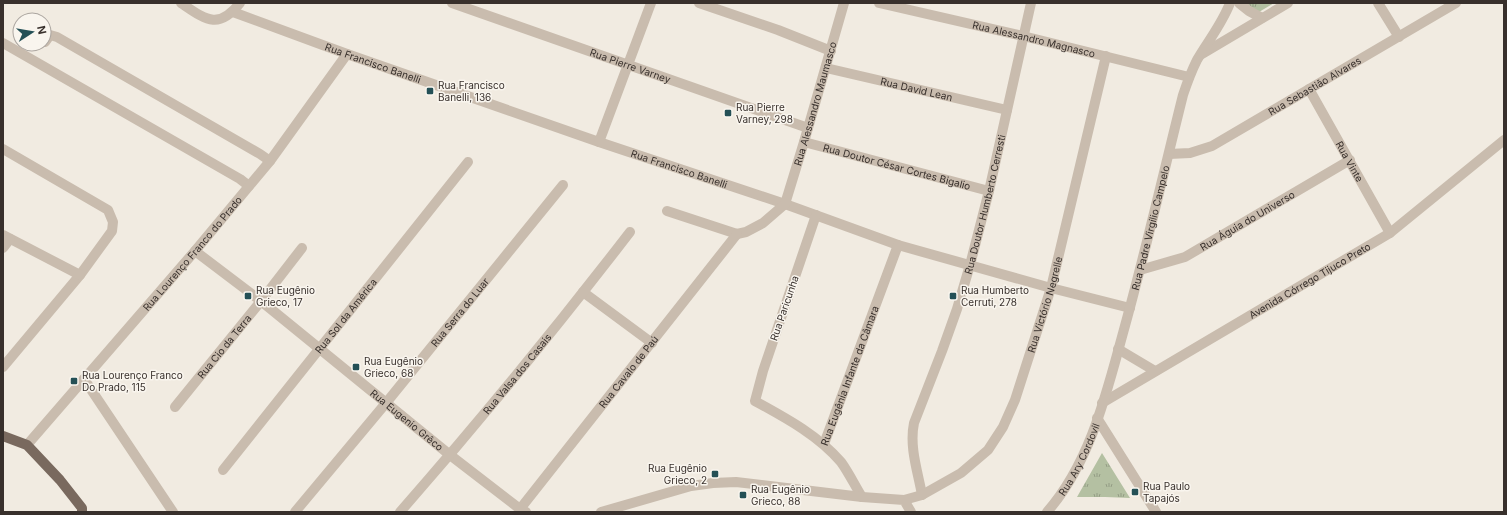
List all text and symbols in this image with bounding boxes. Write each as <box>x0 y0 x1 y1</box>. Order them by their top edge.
north arrow <box>12 12 52 52</box>
street label: Rua Alessandro Magnasco <box>971 19 1097 60</box>
text: N <box>34 24 50 35</box>
street label: Rua Francisco Banelli <box>323 40 423 85</box>
street label: Rua Alessandro Maumasco <box>791 40 839 167</box>
street label: Rua Pierre Varney <box>588 46 673 85</box>
street label: Rua Sebastião Alvares <box>1266 54 1363 118</box>
street label: Rua David Lean <box>879 75 954 103</box>
place label: Rua Francisco Banelli, 136 <box>438 79 505 103</box>
marker: Rua Francisco Banelli, 136 <box>425 86 435 96</box>
place label: Rua Pierre Varney, 298 <box>736 101 793 125</box>
marker: Rua Pierre Varney, 298 <box>723 108 733 118</box>
street label: Rua Doutor Humberto Cerresti <box>962 134 1007 276</box>
street label: Rua Vinte <box>1333 139 1366 184</box>
street label: Rua Doutor César Cortes Bigalio <box>822 141 972 192</box>
street label: Rua Francisco Banelli <box>629 147 729 190</box>
street label: Rua Padre Virgílio Campelo <box>1129 164 1172 291</box>
street label: Rua Águia do Universo <box>1198 188 1297 253</box>
street label: Rua Lourenço Franco do Prado <box>140 194 244 313</box>
street label: Avenida Córrego Tijuco Preto <box>1247 240 1372 321</box>
street label: Rua Victório Negrelle <box>1025 255 1064 354</box>
street label: Rua Paricunha <box>767 274 801 342</box>
street label: Rua Serra do Luar <box>428 275 491 349</box>
street label: Rua Sol da América <box>312 276 379 356</box>
place label: Rua Eugênio Grieco, 17 <box>256 284 315 308</box>
place label: Rua Humberto Cerruti, 278 <box>961 284 1029 308</box>
marker: Rua Eugênio Grieco, 17 <box>243 291 253 301</box>
marker: Rua Humberto Cerruti, 278 <box>948 291 958 301</box>
street label: Rua Eugênia Infante da Câmara <box>818 304 881 447</box>
street label: Rua Cio da Terra <box>195 312 254 381</box>
street label: Rua Valsa dos Casais <box>480 331 554 417</box>
street label: Rua Cavalo de Paú <box>596 333 661 410</box>
place label: Rua Eugênio Grieco, 68 <box>364 355 423 379</box>
marker: Rua Eugênio Grieco, 68 <box>351 362 361 372</box>
place label: Rua Lourenço Franco Do Prado, 115 <box>82 369 183 393</box>
marker: Rua Lourenço Franco Do Prado, 115 <box>69 376 79 386</box>
street label: Rua Eugenio Grêco <box>368 387 446 453</box>
street label: Rua Ary Cordovil <box>1056 422 1102 498</box>
place label: Rua Eugênio Grieco, 2 <box>648 462 707 486</box>
marker: Rua Eugênio Grieco, 2 <box>710 469 720 479</box>
place label: Rua Paulo Tapajós <box>1143 480 1190 504</box>
place label: Rua Eugênio Grieco, 88 <box>751 483 810 507</box>
marker: Rua Paulo Tapajós <box>1130 487 1140 497</box>
marker: Rua Eugênio Grieco, 88 <box>738 490 748 500</box>

